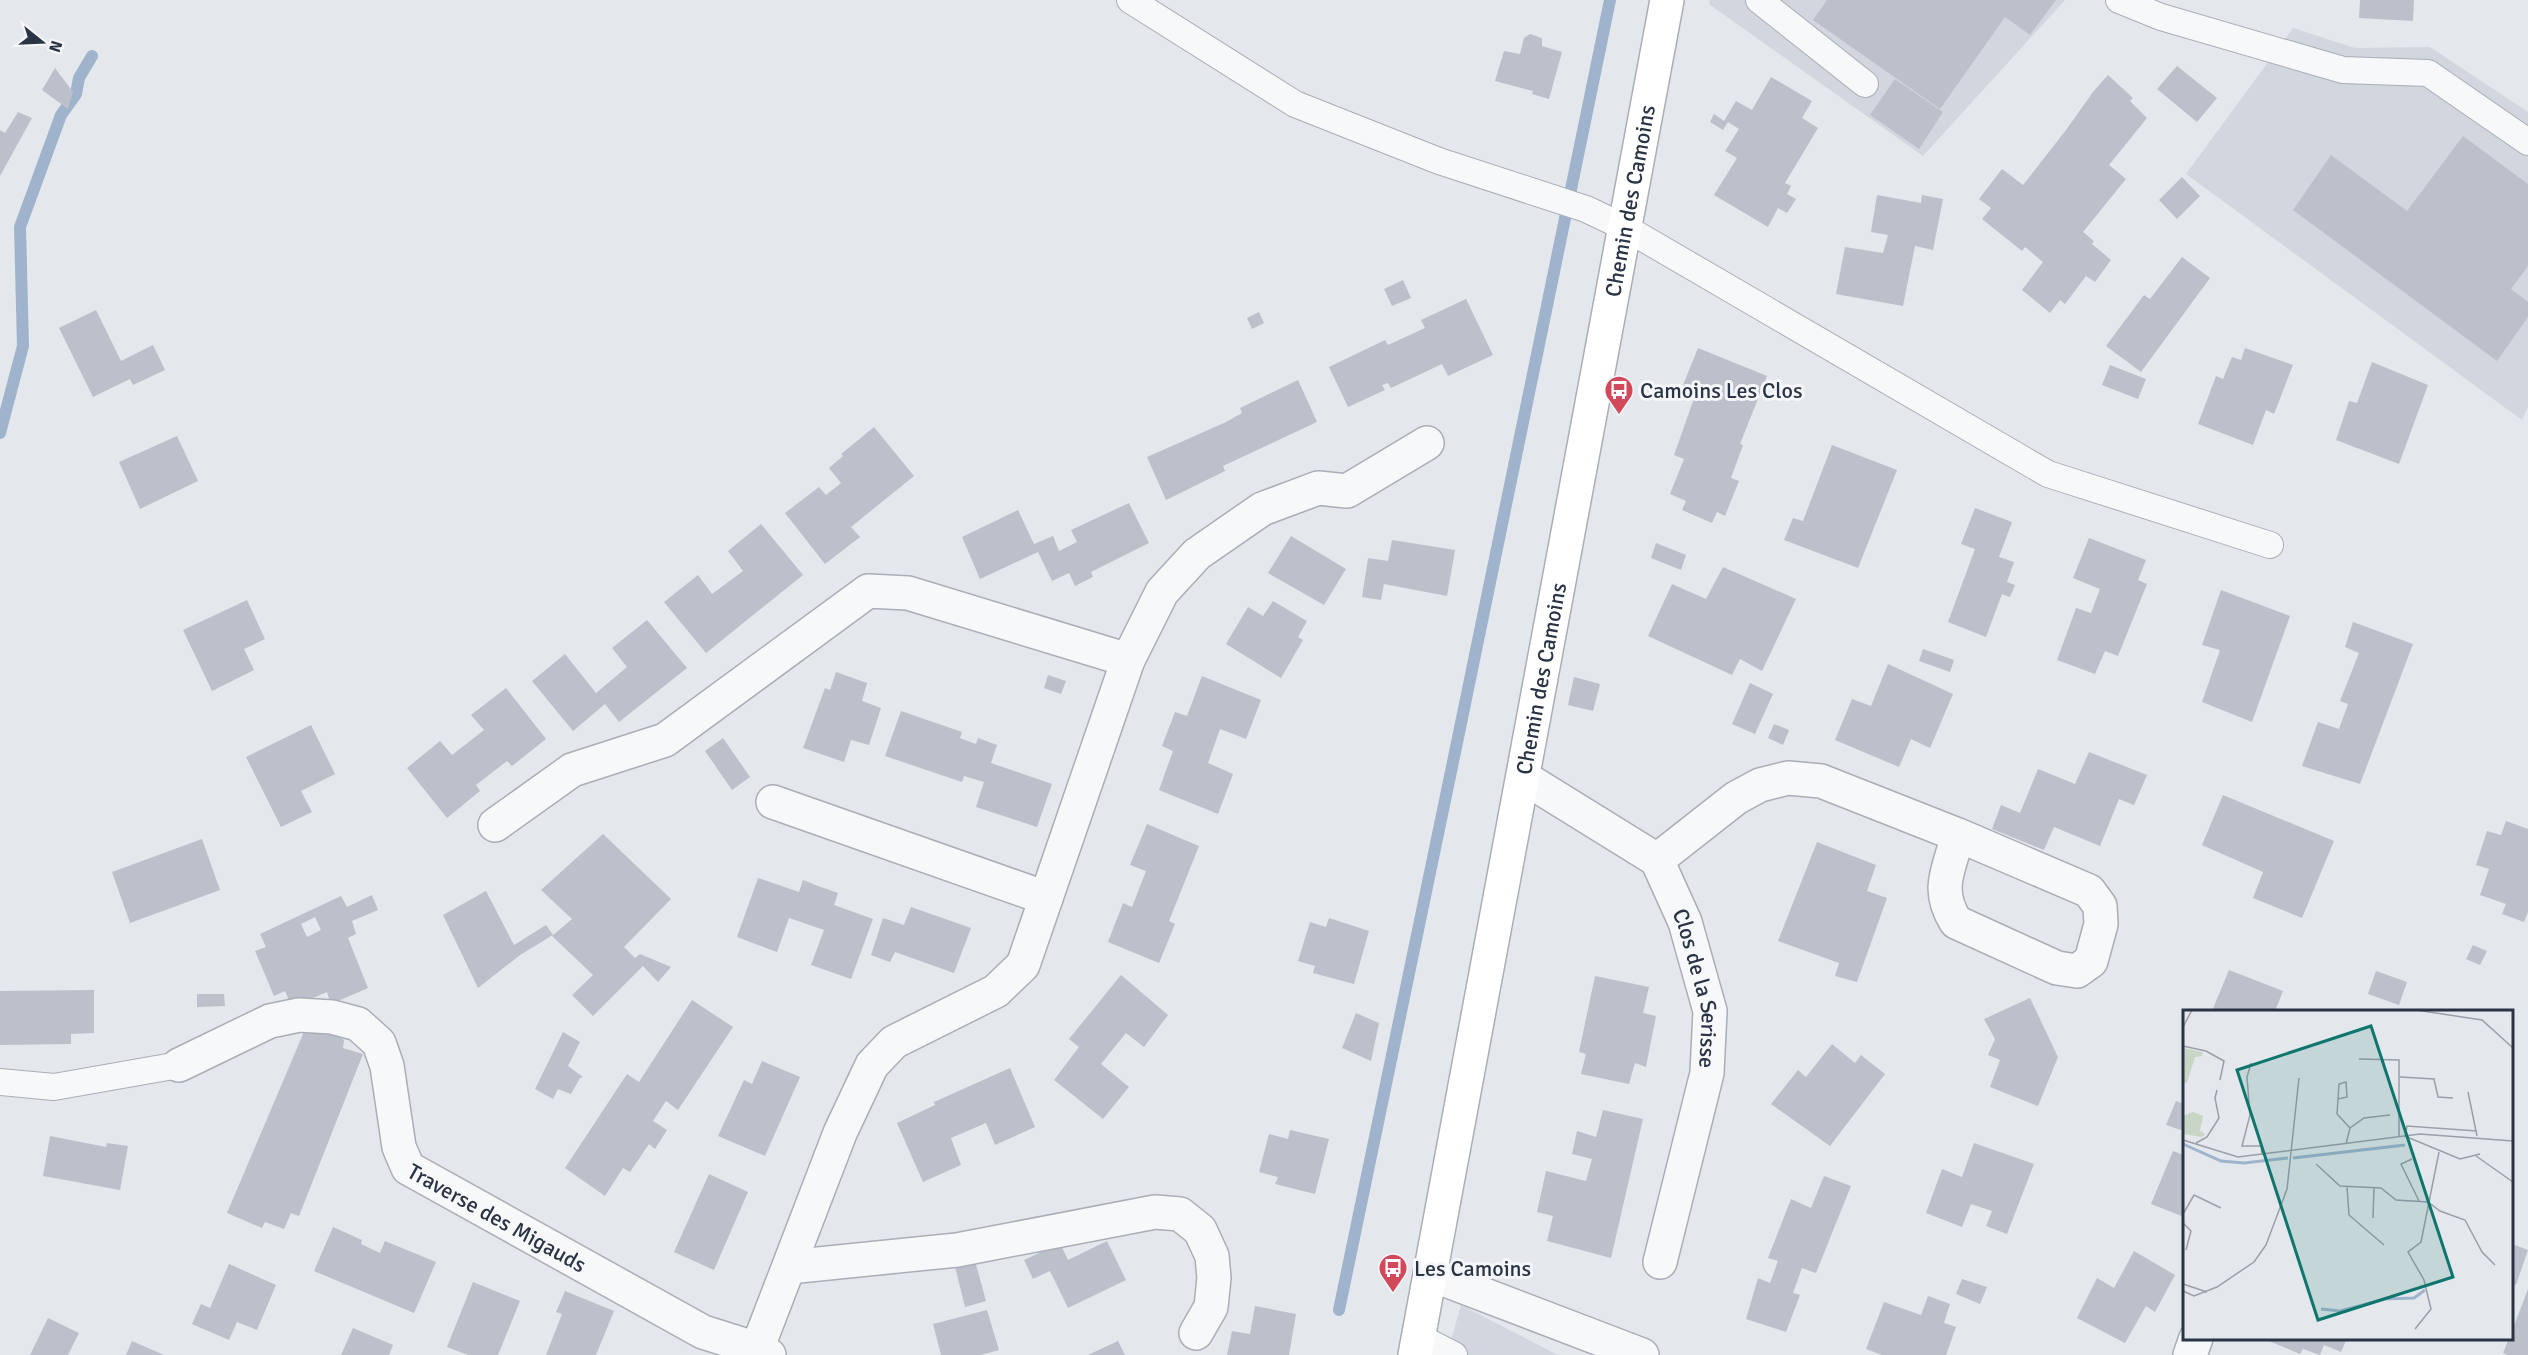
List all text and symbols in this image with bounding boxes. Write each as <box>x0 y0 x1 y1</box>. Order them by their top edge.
north arrow <box>12 12 72 72</box>
text: N <box>44 38 67 55</box>
street label: Chemin des Camoins <box>1599 103 1661 299</box>
bus stop icon: Camoins Les Clos <box>1603 374 1635 416</box>
place label: Camoins Les Clos <box>1640 377 1803 404</box>
street label: Chemin des Camoins <box>1510 580 1572 777</box>
street label: Clos de la Serisse <box>1667 904 1723 1069</box>
inset map <box>2183 1010 2513 1340</box>
street label: Traverse des Migauds <box>403 1157 591 1278</box>
bus stop icon: Les Camoins <box>1377 1252 1409 1294</box>
place label: Les Camoins <box>1414 1255 1531 1282</box>

